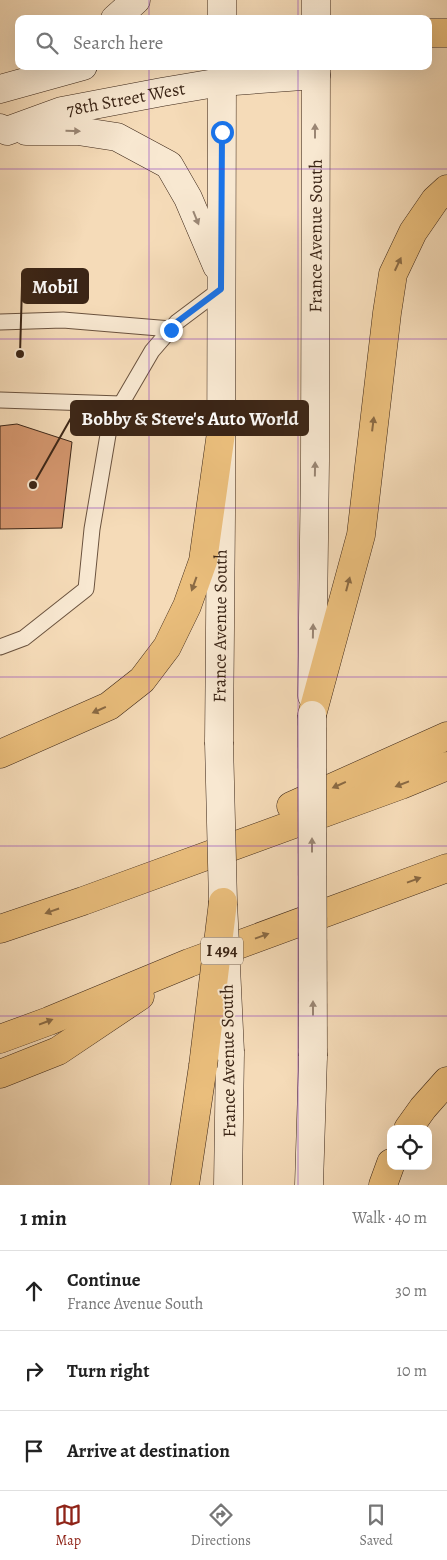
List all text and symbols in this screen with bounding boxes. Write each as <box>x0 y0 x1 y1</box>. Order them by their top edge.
search box <box>15 15 432 70</box>
icon: search <box>33 29 61 57</box>
text: Search here <box>73 30 163 56</box>
street label: 78th Street West <box>64 76 187 122</box>
route start <box>211 121 234 144</box>
one-way arrow <box>311 123 319 139</box>
one-way arrow <box>66 127 82 135</box>
street label: France Avenue South <box>303 159 328 313</box>
one-way arrow <box>193 211 201 225</box>
one-way arrow <box>395 257 403 271</box>
callout: Mobil <box>22 269 88 303</box>
text: Mobil <box>32 274 78 300</box>
route end <box>160 319 183 342</box>
callout: Bobby & Steve's Auto World <box>71 401 308 435</box>
text: Bobby & Steve's Auto World <box>81 406 299 432</box>
one-way arrow <box>370 415 378 431</box>
one-way arrow <box>311 461 319 477</box>
street label: France Avenue South <box>207 549 233 703</box>
one-way arrow <box>344 576 352 591</box>
one-way arrow <box>190 577 198 592</box>
one-way arrow <box>309 623 317 639</box>
one-way arrow <box>92 706 106 714</box>
one-way arrow <box>332 781 346 789</box>
one-way arrow <box>395 781 409 789</box>
one-way arrow <box>308 837 316 853</box>
one-way arrow <box>407 876 422 883</box>
one-way arrow <box>44 908 59 916</box>
one-way arrow <box>255 932 270 940</box>
road number: I 494 <box>201 938 243 964</box>
street label: France Avenue South <box>215 984 241 1138</box>
one-way arrow <box>309 999 317 1015</box>
one-way arrow <box>39 1018 54 1026</box>
map controls <box>387 1125 432 1170</box>
button: locate <box>387 1125 432 1170</box>
text: 1 min <box>20 1204 67 1232</box>
text: Walk · 40 m <box>352 1207 427 1229</box>
text: Continue <box>67 1267 141 1293</box>
icon: ahead <box>20 1277 48 1305</box>
text: 30 m <box>395 1280 427 1302</box>
text: France Avenue South <box>67 1293 203 1315</box>
icon: right <box>20 1357 48 1385</box>
text: Turn right <box>67 1358 149 1384</box>
text: 10 m <box>397 1360 427 1382</box>
icon: arrive <box>20 1437 48 1465</box>
text: Arrive at destination <box>67 1438 230 1464</box>
tab: Map <box>54 1501 82 1550</box>
tab: Directions <box>191 1501 251 1550</box>
tab: Saved <box>360 1501 393 1550</box>

